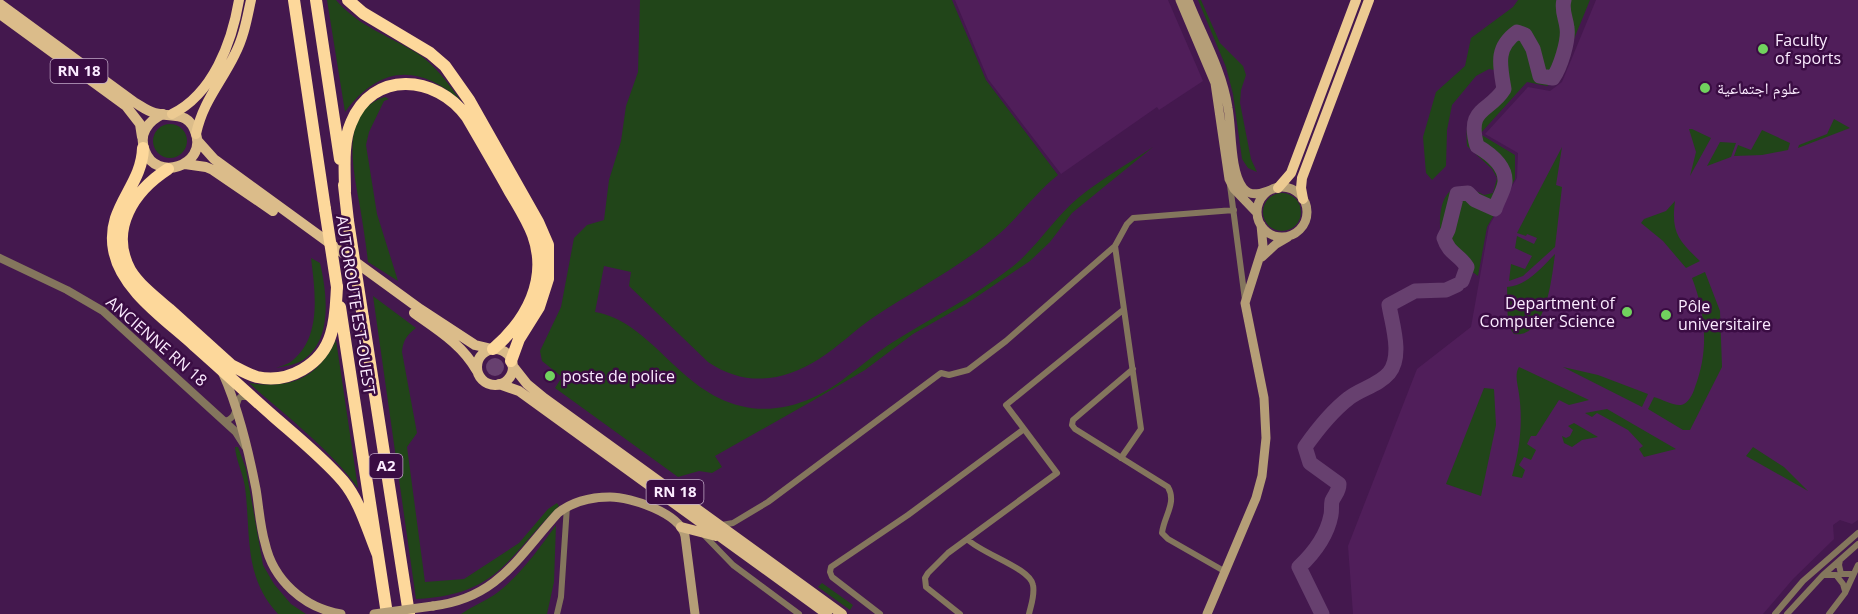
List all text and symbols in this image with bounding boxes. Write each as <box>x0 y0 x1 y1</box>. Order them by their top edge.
place label: Faculty of sports <box>1775 29 1841 69</box>
marker: Faculty of sports <box>1756 42 1770 56</box>
road number: RN 18 <box>50 59 107 83</box>
place label: علوم اجتماعية <box>1717 77 1800 99</box>
marker: علوم اجتماعية <box>1698 81 1712 95</box>
street label: AUTOROUTE EST-OUEST <box>331 214 381 396</box>
street label: ANCIENNE RN 18 <box>102 291 212 391</box>
place label: Department of Computer Science <box>1480 292 1617 332</box>
place label: Pôle universitaire <box>1678 295 1771 335</box>
marker: Department of Computer Science <box>1620 305 1634 319</box>
marker: Pôle universitaire <box>1659 308 1673 322</box>
place label: poste de police <box>562 365 675 387</box>
marker: poste de police <box>543 369 557 383</box>
road number: A2 <box>370 454 402 478</box>
road number: RN 18 <box>646 480 704 504</box>

